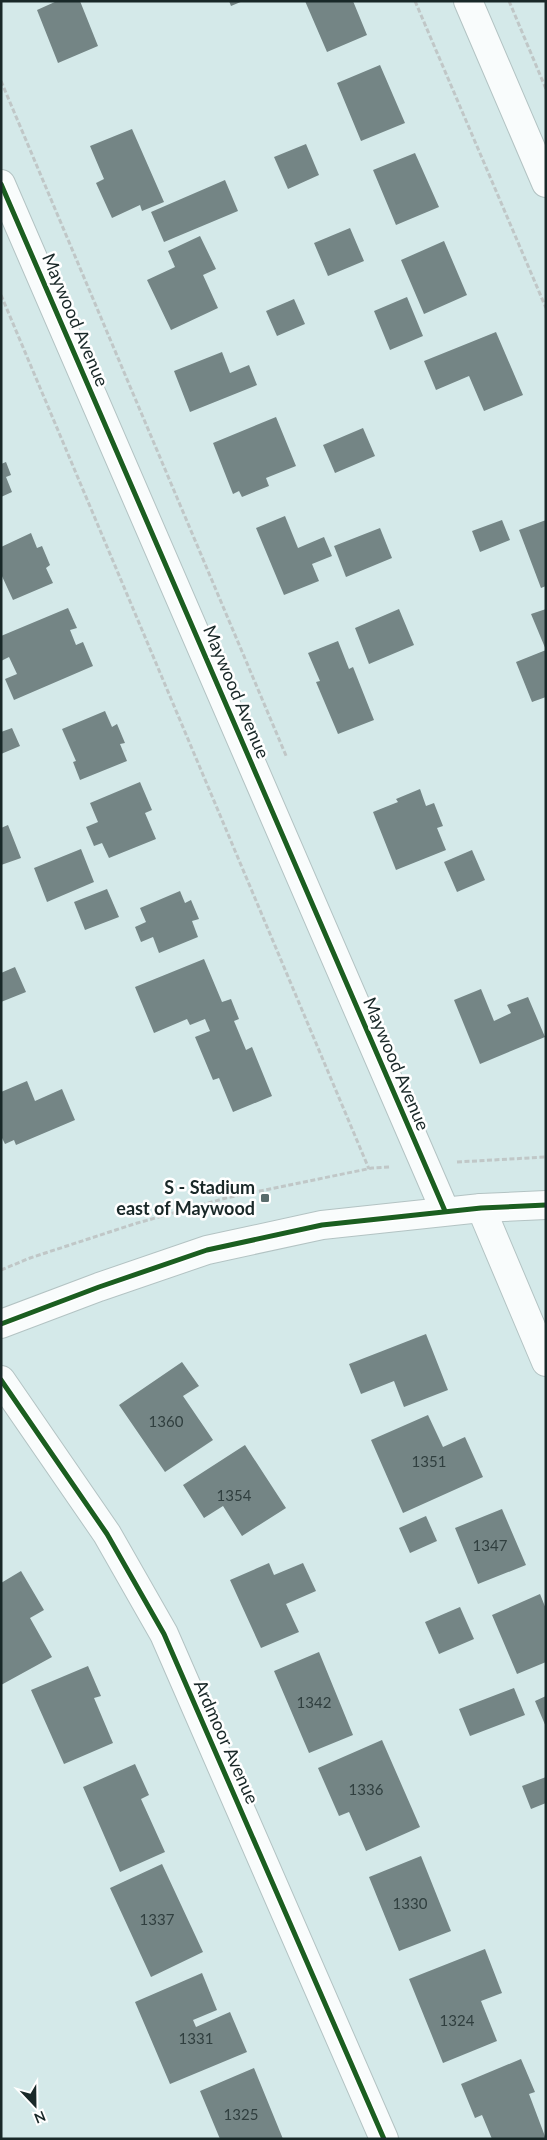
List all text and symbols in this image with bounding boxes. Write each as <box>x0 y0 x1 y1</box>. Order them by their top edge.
street label: Maywood Avenue <box>38 250 114 390</box>
street label: Maywood Avenue <box>199 622 275 762</box>
street label: Maywood Avenue <box>359 994 435 1134</box>
place label: S - Stadium east of Maywood <box>116 1176 255 1219</box>
marker: S - Stadium east of Maywood <box>259 1192 271 1204</box>
house number: 1360 <box>149 1412 184 1430</box>
house number: 1351 <box>412 1452 446 1470</box>
house number: 1354 <box>217 1486 252 1504</box>
house number: 1347 <box>473 1536 508 1554</box>
street label: Ardmoor Avenue <box>190 1676 264 1807</box>
house number: 1342 <box>297 1693 331 1711</box>
house number: 1336 <box>349 1780 384 1798</box>
house number: 1330 <box>393 1894 428 1912</box>
house number: 1337 <box>140 1910 175 1928</box>
house number: 1324 <box>440 2011 475 2029</box>
house number: 1331 <box>179 2029 213 2047</box>
north arrow <box>10 2080 60 2130</box>
house number: 1325 <box>224 2105 258 2123</box>
text: N <box>32 2108 48 2127</box>

